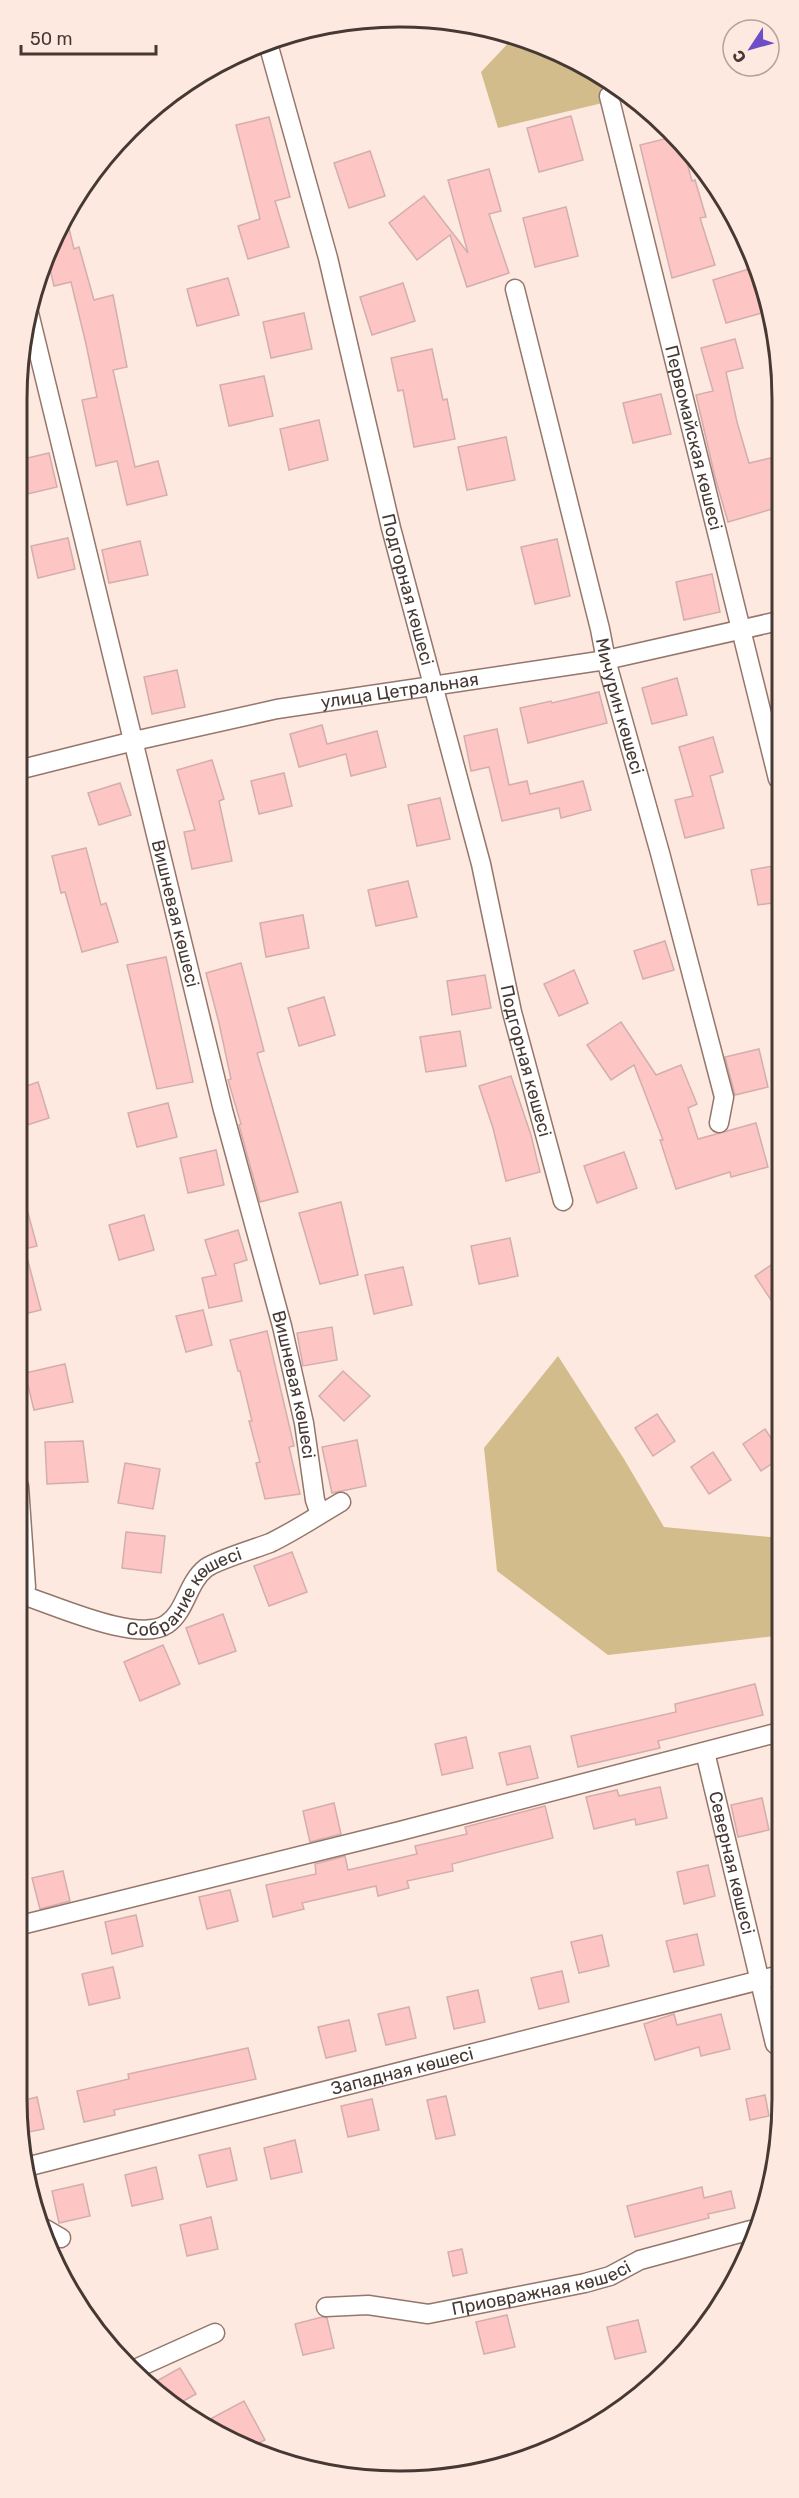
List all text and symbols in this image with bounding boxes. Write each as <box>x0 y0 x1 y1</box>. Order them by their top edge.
scale bar <box>21 18 156 56</box>
north arrow <box>721 18 781 78</box>
text: 50 m <box>30 28 73 50</box>
text: С <box>728 46 750 67</box>
street label: Первомайская көшесі <box>660 343 727 532</box>
street label: Подгорная көшесі <box>377 511 438 668</box>
street label: Мичурин көшесі <box>591 636 648 777</box>
street label: улица Цетральная <box>319 668 480 713</box>
street label: Вишневая көшесі <box>147 837 204 989</box>
street label: Подгорная көшесі <box>496 983 556 1139</box>
street label: Вишневая көшесі <box>267 1308 320 1460</box>
street label: Собрание көшесі <box>125 1543 245 1641</box>
street label: Северная көшесі <box>704 1789 759 1937</box>
street label: Западная көшесі <box>329 2043 476 2100</box>
street label: Приовражная көшесі <box>450 2256 635 2320</box>

